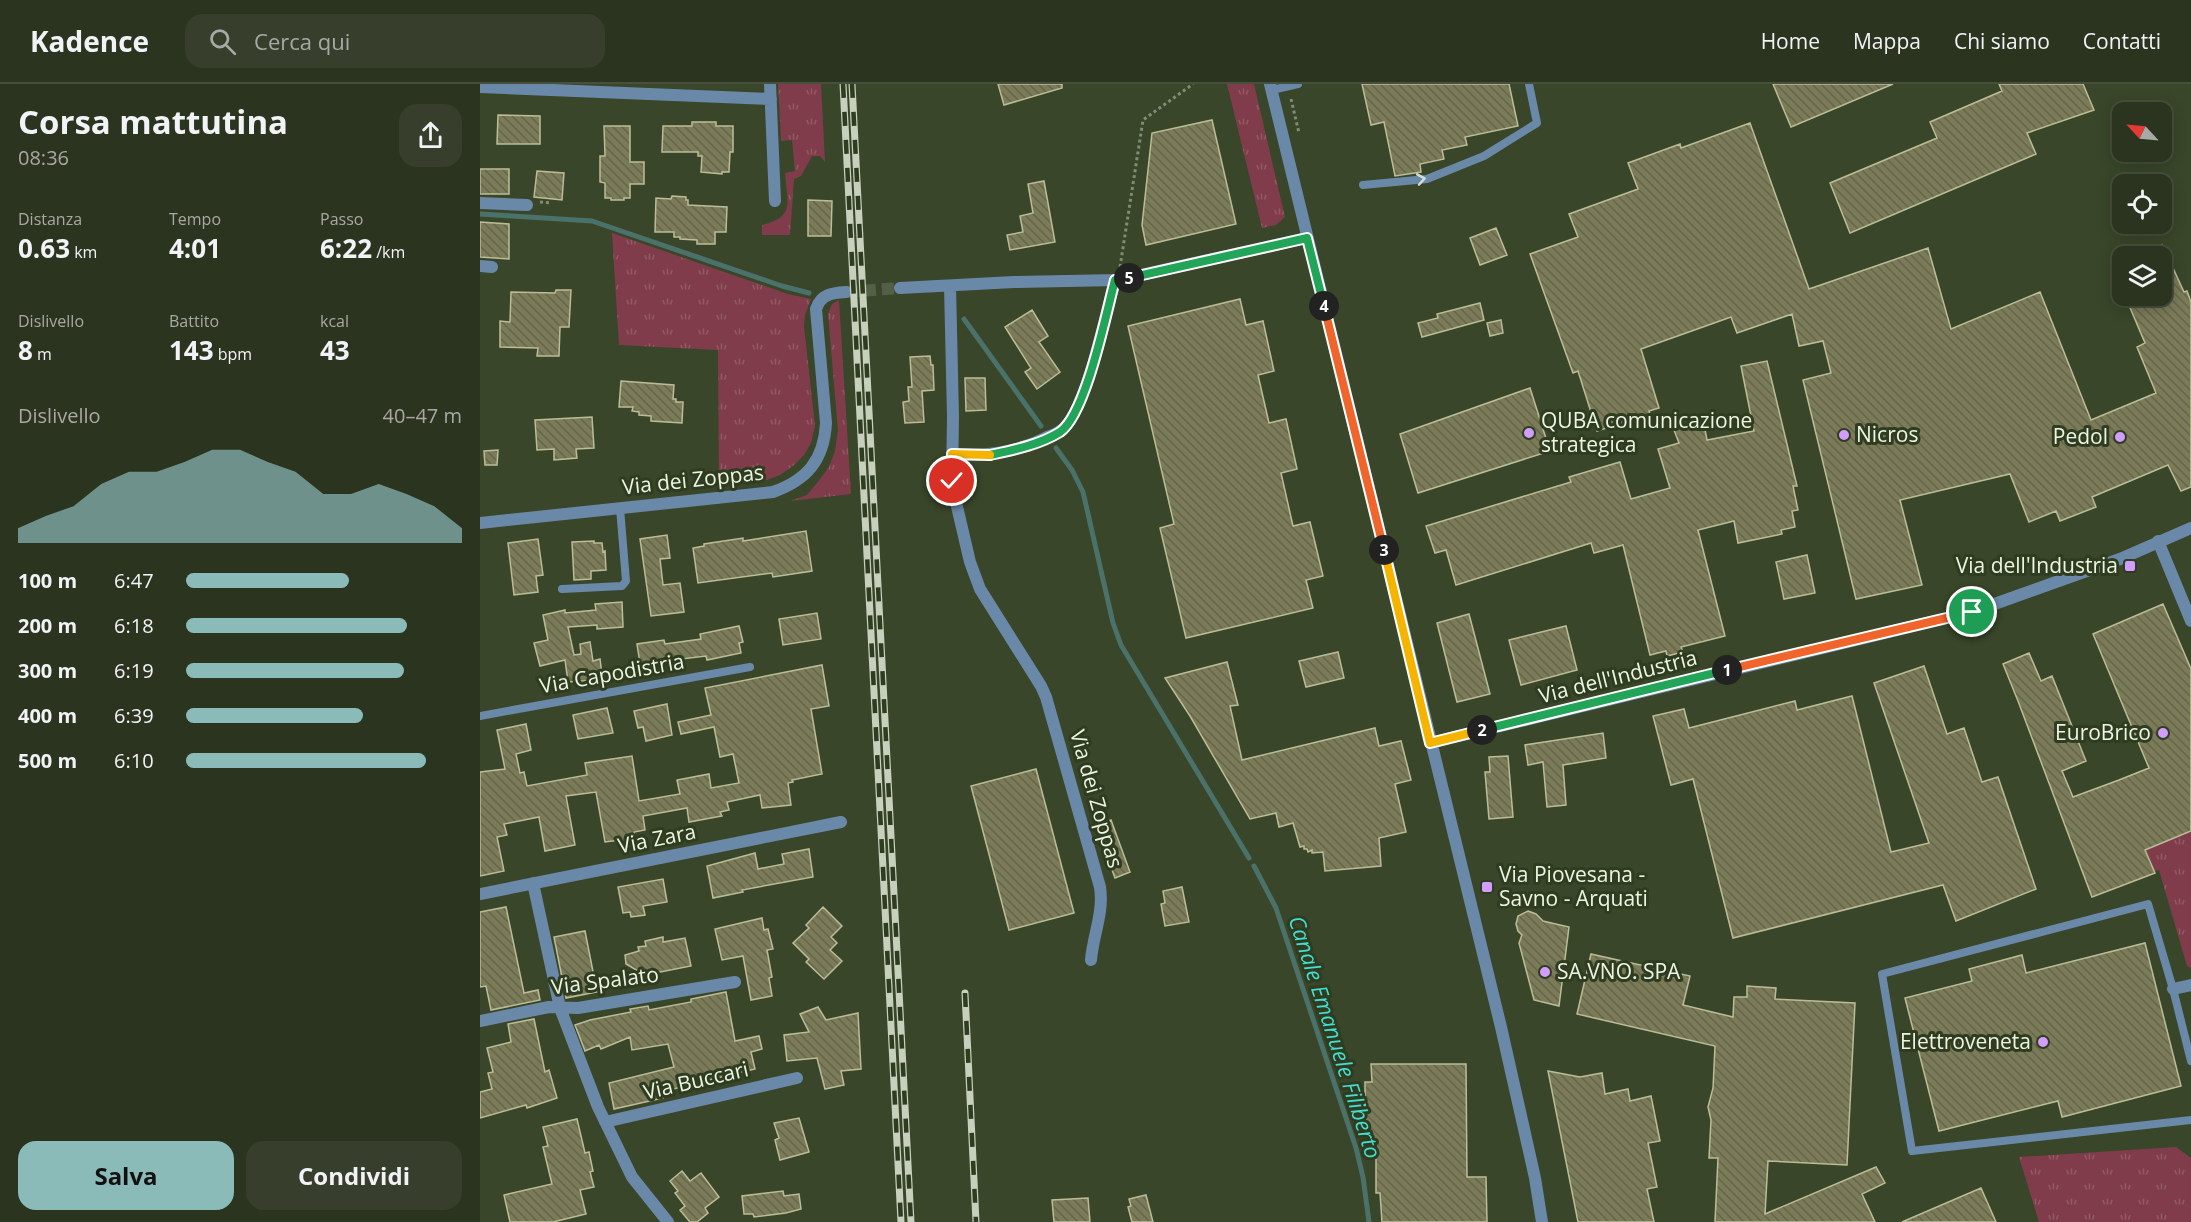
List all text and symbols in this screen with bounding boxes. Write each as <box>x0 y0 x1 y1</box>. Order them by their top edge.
search box <box>185 14 605 68</box>
text: Kadence <box>30 22 149 60</box>
icon: search <box>206 25 239 58</box>
text: Cerca qui <box>254 26 350 56</box>
text: Home <box>1761 27 1820 55</box>
text: Mappa <box>1853 27 1921 55</box>
text: Chi siamo <box>1954 27 2050 55</box>
text: Contatti <box>2083 27 2161 55</box>
text: Corsa mattutina <box>18 99 288 144</box>
north arrow <box>2112 102 2172 162</box>
map controls <box>2112 102 2172 306</box>
button: share <box>399 104 462 167</box>
text: 08:36 <box>18 144 69 171</box>
one-way arrow <box>1416 173 1426 186</box>
button: locate <box>2112 174 2172 234</box>
text: Distanza <box>18 208 82 230</box>
text: Tempo <box>169 208 221 230</box>
text: Passo <box>320 208 363 230</box>
text: 0.63 <box>18 230 70 266</box>
text: 4:01 <box>169 230 221 266</box>
text: 6:22 <box>320 230 372 266</box>
text: km <box>70 241 97 263</box>
text: /km <box>372 241 405 263</box>
button: layers <box>2112 246 2172 306</box>
pin: 5 <box>1114 263 1144 293</box>
text: 5 <box>1124 267 1134 289</box>
pin: 4 <box>1309 291 1339 321</box>
text: 4 <box>1319 295 1329 317</box>
text: Dislivello <box>18 310 84 332</box>
text: Battito <box>169 310 219 332</box>
text: kcal <box>320 310 349 332</box>
text: 8 <box>18 332 33 368</box>
text: 143 <box>169 332 214 368</box>
text: 43 <box>320 332 350 368</box>
text: m <box>33 343 52 365</box>
text: bpm <box>214 343 252 365</box>
text: Dislivello <box>18 402 101 429</box>
text: 40–47 m <box>383 402 462 429</box>
place label: QUBA comunicazione strategica <box>1541 406 1752 458</box>
place label: Nicros <box>1856 420 1918 448</box>
place label: Pedol <box>2053 422 2108 450</box>
marker: QUBA comunicazione strategica <box>1522 426 1536 440</box>
marker: Nicros <box>1837 428 1851 442</box>
marker: Pedol <box>2113 430 2127 444</box>
pin <box>926 455 977 506</box>
street label: Via dei Zoppas <box>621 458 765 500</box>
icon: check <box>935 464 968 497</box>
pin: 3 <box>1369 535 1399 565</box>
text: 3 <box>1379 539 1389 561</box>
place label: Via dell'Industria <box>1956 551 2118 579</box>
marker: Via dell'Industria <box>2123 559 2137 573</box>
text: 100 m <box>18 567 77 594</box>
text: 6:47 <box>114 567 154 594</box>
pin <box>1946 586 1997 637</box>
icon: arrive <box>1955 595 1988 628</box>
text: 200 m <box>18 612 77 639</box>
text: 6:18 <box>114 612 154 639</box>
street label: Via dell'Industria <box>1536 643 1700 709</box>
street label: Via Capodistria <box>537 647 686 700</box>
pin: 1 <box>1712 655 1742 685</box>
text: 300 m <box>18 657 77 684</box>
text: 6:19 <box>114 657 154 684</box>
text: 1 <box>1722 659 1732 681</box>
text: 400 m <box>18 702 77 729</box>
text: 6:39 <box>114 702 154 729</box>
pin: 2 <box>1467 715 1497 745</box>
place label: EuroBrico <box>2055 718 2151 746</box>
text: 2 <box>1477 719 1487 741</box>
street label: Via dei Zoppas <box>1064 726 1130 871</box>
marker: EuroBrico <box>2156 726 2170 740</box>
text: 500 m <box>18 747 77 774</box>
text: 6:10 <box>114 747 154 774</box>
street label: Via Zara <box>615 817 698 859</box>
place label: Via Piovesana - Savno - Arquati <box>1499 860 1648 912</box>
marker: Via Piovesana - Savno - Arquati <box>1480 880 1494 894</box>
water label: Canale Emanuele Filiberto <box>1283 912 1389 1162</box>
place label: SA.VNO. SPA <box>1557 957 1681 985</box>
street label: Via Spalato <box>550 960 660 1000</box>
marker: SA.VNO. SPA <box>1538 965 1552 979</box>
place label: Elettroveneta <box>1900 1027 2031 1055</box>
marker: Elettroveneta <box>2036 1035 2050 1049</box>
street label: Via Buccari <box>640 1054 751 1106</box>
button: Salva <box>18 1141 234 1210</box>
button: Condividi <box>246 1141 462 1210</box>

